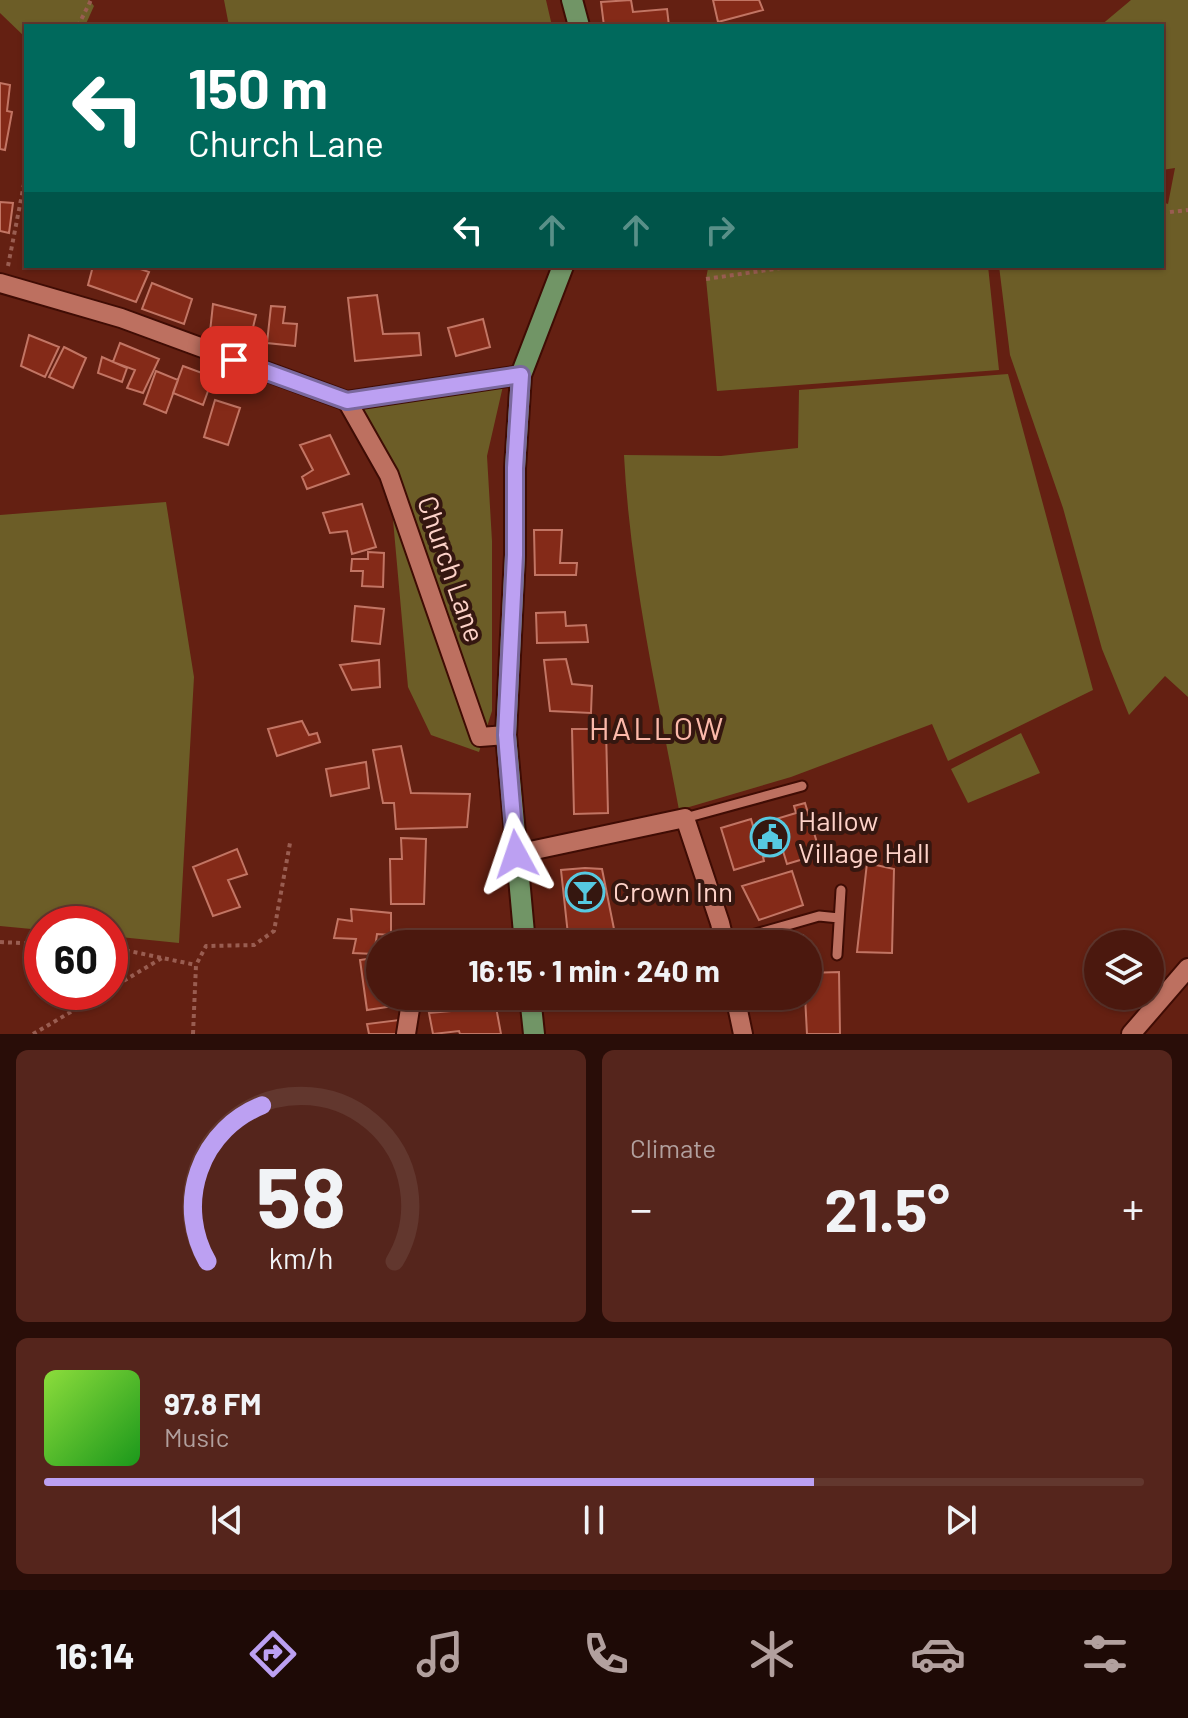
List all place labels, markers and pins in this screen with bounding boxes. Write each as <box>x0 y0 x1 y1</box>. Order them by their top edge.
pin <box>200 326 268 394</box>
place label: Hallow Village Hall <box>798 803 930 869</box>
public building icon: Hallow Village Hall <box>749 816 791 858</box>
bar icon: Crown Inn <box>564 871 606 913</box>
place label: Crown Inn <box>613 874 733 908</box>

